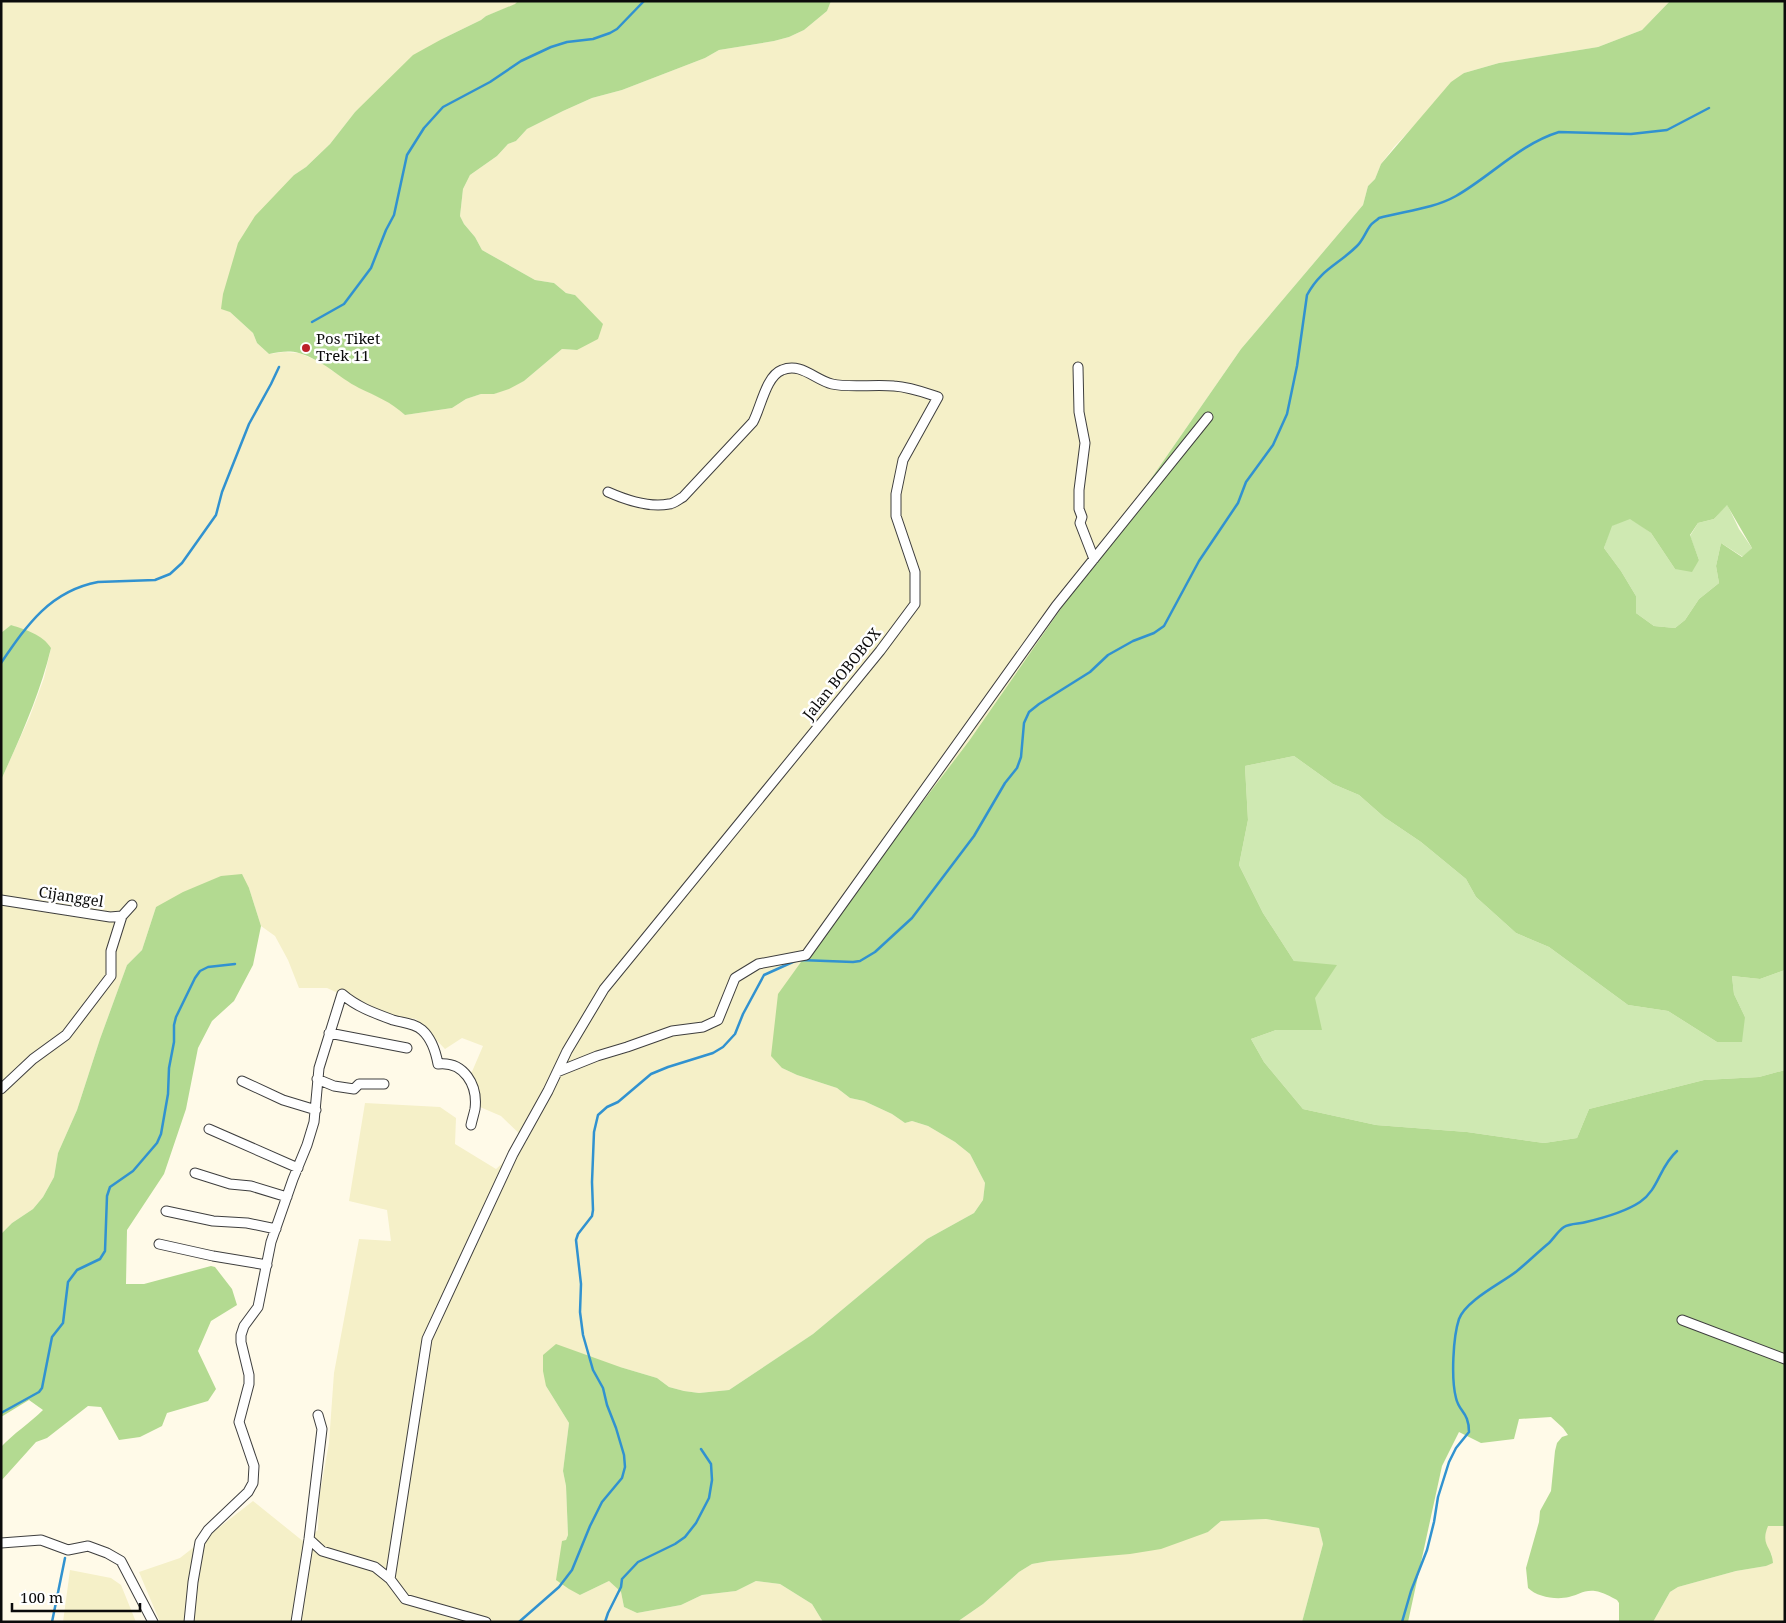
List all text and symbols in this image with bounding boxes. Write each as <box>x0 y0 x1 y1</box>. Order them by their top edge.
place label: Pos Tiket Trek 11 <box>316 328 380 365</box>
marker: Pos Tiket Trek 11 <box>300 342 312 354</box>
street label: Jalan BOBOBOX <box>797 623 885 724</box>
street label: Cijanggel <box>37 881 105 911</box>
scale bar <box>12 1580 140 1612</box>
text: 100 m <box>20 1587 63 1607</box>

